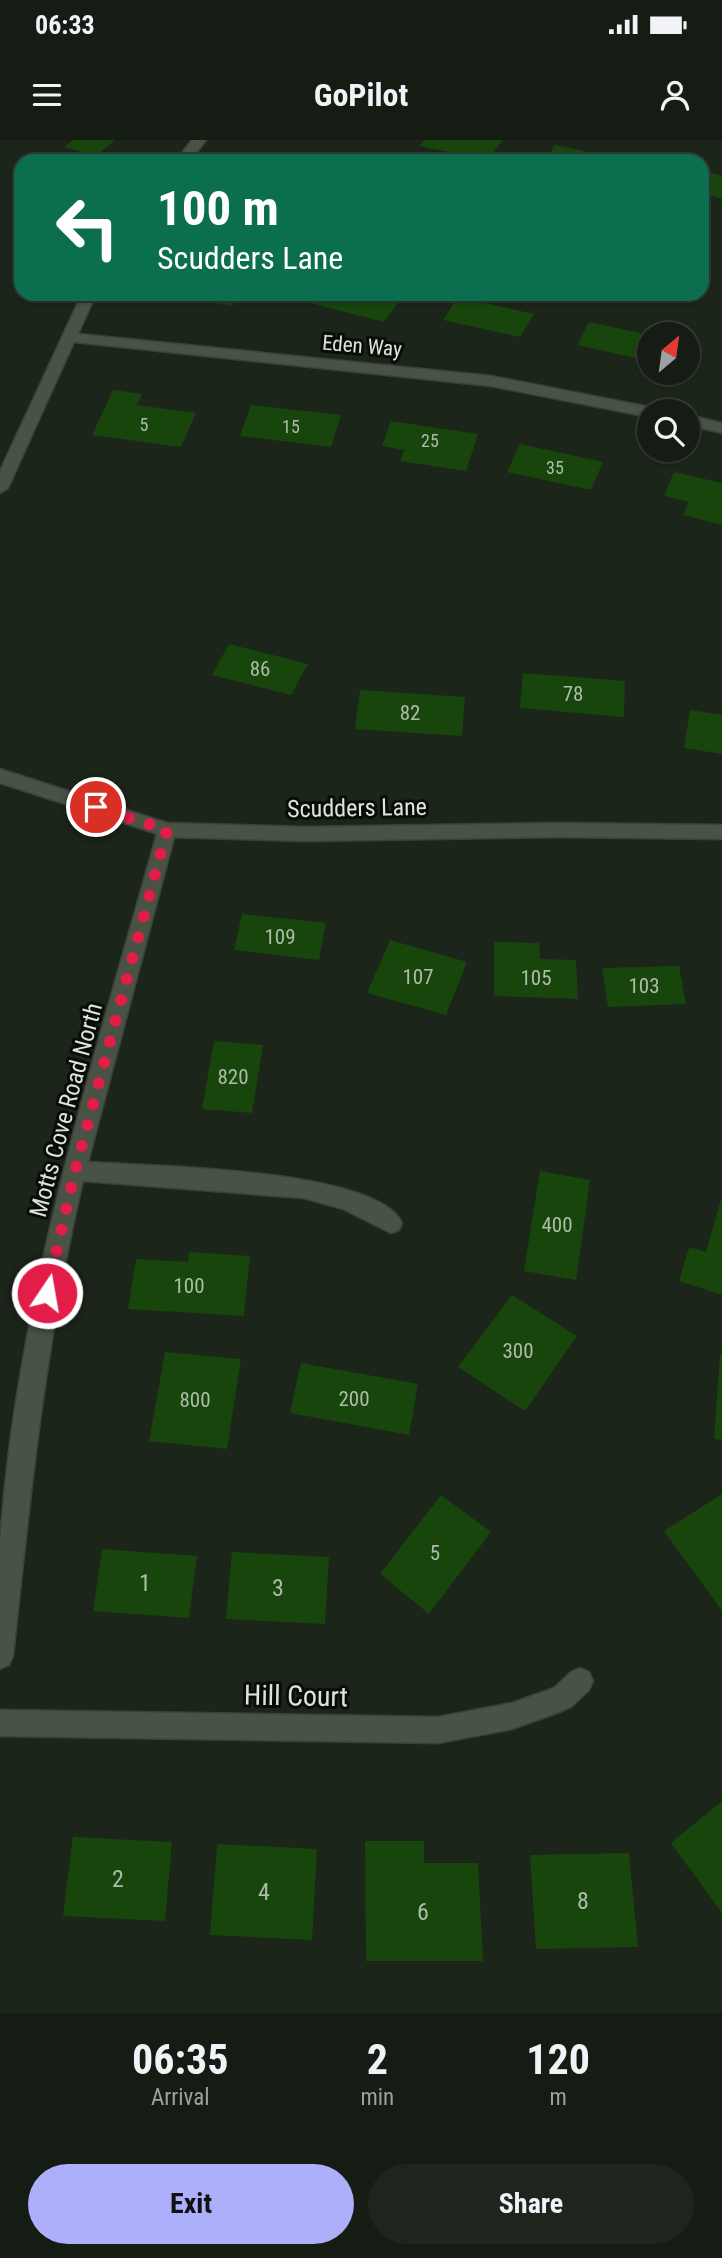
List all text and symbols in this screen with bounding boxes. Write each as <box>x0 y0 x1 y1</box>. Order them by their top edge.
text: 06:33 <box>35 10 95 40</box>
icon: menu <box>28 76 66 114</box>
text: GoPilot <box>314 76 408 114</box>
icon: person <box>656 76 694 114</box>
text: 100 m <box>157 180 279 237</box>
icon: left <box>42 182 133 273</box>
text: Scudders Lane <box>157 239 343 277</box>
north arrow <box>637 322 700 385</box>
map controls <box>637 322 700 462</box>
street label: Eden Way <box>321 331 403 361</box>
button: search <box>637 399 700 462</box>
house number: 5 <box>140 414 149 435</box>
house number: 15 <box>282 416 300 437</box>
house number: 25 <box>421 430 439 451</box>
house number: 35 <box>546 457 564 478</box>
house number: 86 <box>250 657 270 681</box>
house number: 78 <box>563 682 583 706</box>
house number: 82 <box>400 701 420 725</box>
pin <box>66 777 126 837</box>
icon: arrive <box>77 788 115 826</box>
street label: Scudders Lane <box>287 793 427 823</box>
house number: 109 <box>264 925 296 949</box>
house number: 107 <box>402 965 434 989</box>
house number: 105 <box>520 966 552 990</box>
house number: 103 <box>628 974 660 998</box>
street label: Motts Cove Road North <box>24 1000 108 1220</box>
house number: 820 <box>217 1065 249 1089</box>
house number: 400 <box>541 1213 573 1237</box>
position arrow <box>10 1256 84 1330</box>
house number: 100 <box>173 1274 205 1298</box>
house number: 300 <box>502 1339 534 1363</box>
house number: 200 <box>338 1387 370 1411</box>
house number: 800 <box>179 1388 211 1412</box>
house number: 5 <box>430 1541 440 1565</box>
house number: 1 <box>139 1569 151 1597</box>
house number: 3 <box>272 1574 284 1602</box>
street label: Hill Court <box>244 1679 348 1713</box>
house number: 2 <box>112 1865 124 1893</box>
house number: 4 <box>258 1878 270 1906</box>
house number: 8 <box>577 1887 589 1915</box>
house number: 6 <box>417 1898 429 1926</box>
text: 06:35 <box>132 2035 228 2084</box>
text: 2 <box>367 2035 388 2084</box>
text: 120 <box>526 2035 590 2084</box>
text: Arrival <box>151 2084 209 2111</box>
text: min <box>360 2084 394 2111</box>
text: m <box>549 2084 567 2111</box>
button: Exit <box>28 2164 354 2244</box>
button: Share <box>368 2164 694 2244</box>

